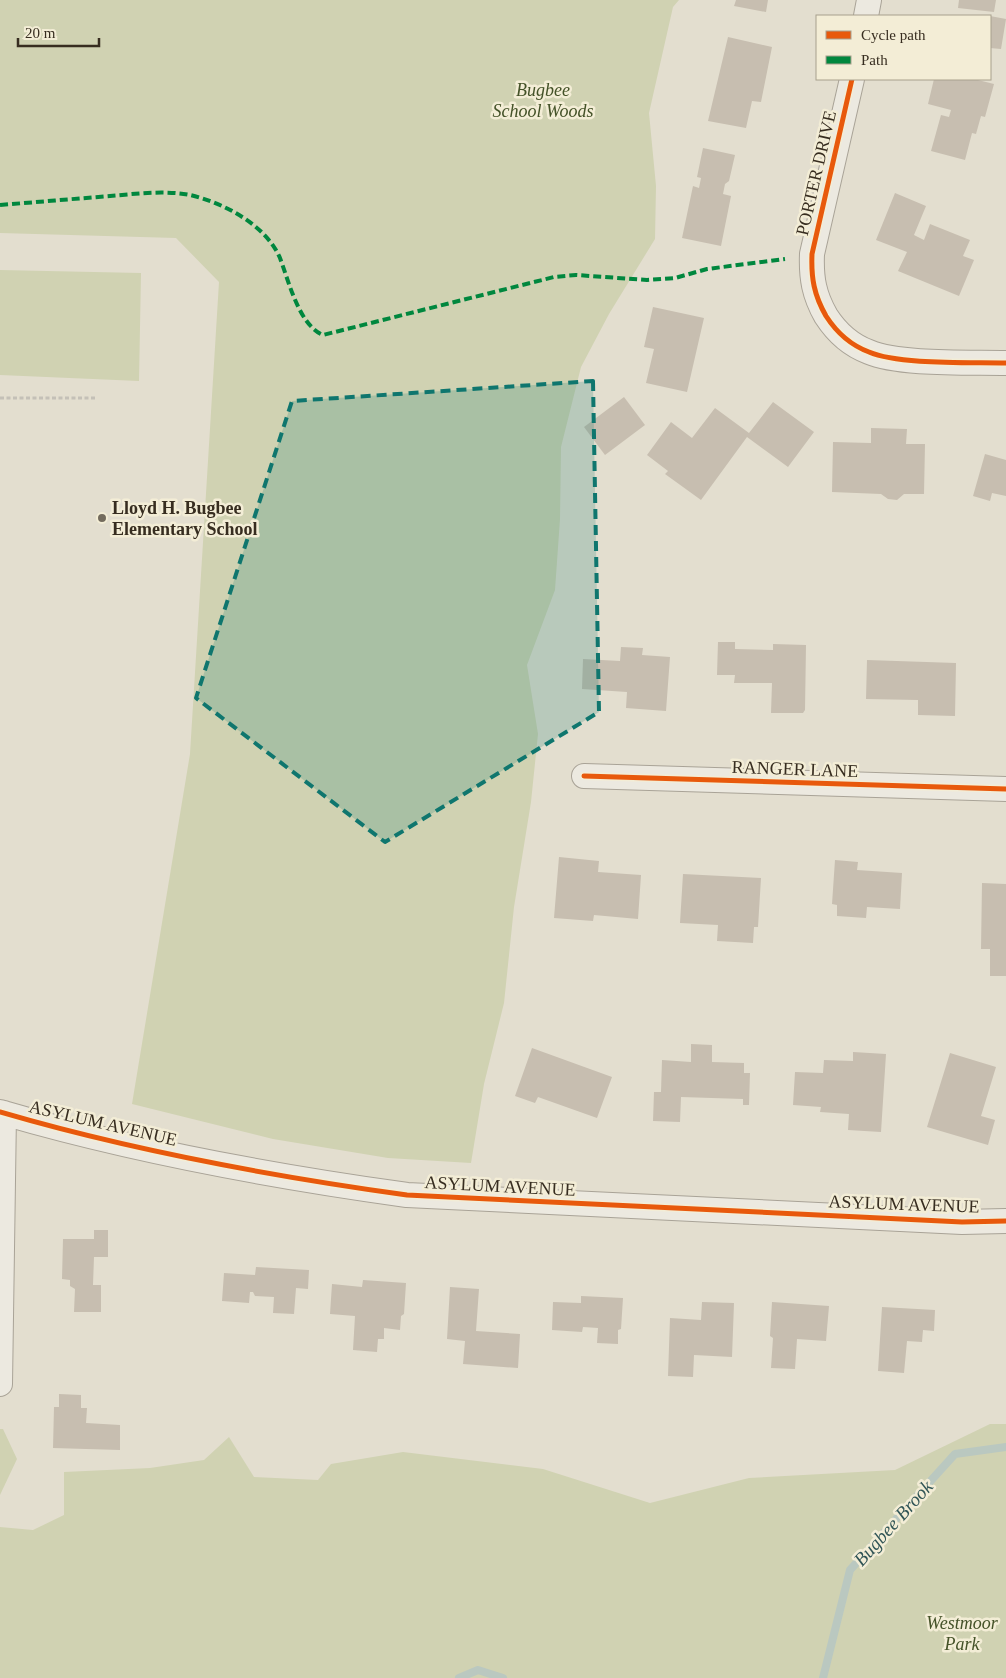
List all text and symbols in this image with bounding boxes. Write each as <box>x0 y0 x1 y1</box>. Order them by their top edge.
scale bar <box>18 15 99 47</box>
legend <box>816 15 991 80</box>
text: 20 m <box>25 25 56 41</box>
text: Cycle path <box>861 27 926 43</box>
text: Path <box>861 52 888 68</box>
park label: Bugbee School Woods <box>493 80 593 121</box>
street label: PORTER DRIVE <box>792 109 840 237</box>
place label: Lloyd H. Bugbee Elementary School <box>112 498 258 539</box>
marker: Lloyd H. Bugbee Elementary School <box>96 512 108 524</box>
street label: RANGER LANE <box>731 757 859 781</box>
street label: ASYLUM AVENUE <box>27 1096 179 1150</box>
street label: ASYLUM AVENUE <box>424 1172 576 1200</box>
street label: ASYLUM AVENUE <box>828 1191 980 1217</box>
water label: Bugbee Brook <box>849 1476 937 1570</box>
park label: Westmoor Park <box>926 1613 999 1654</box>

